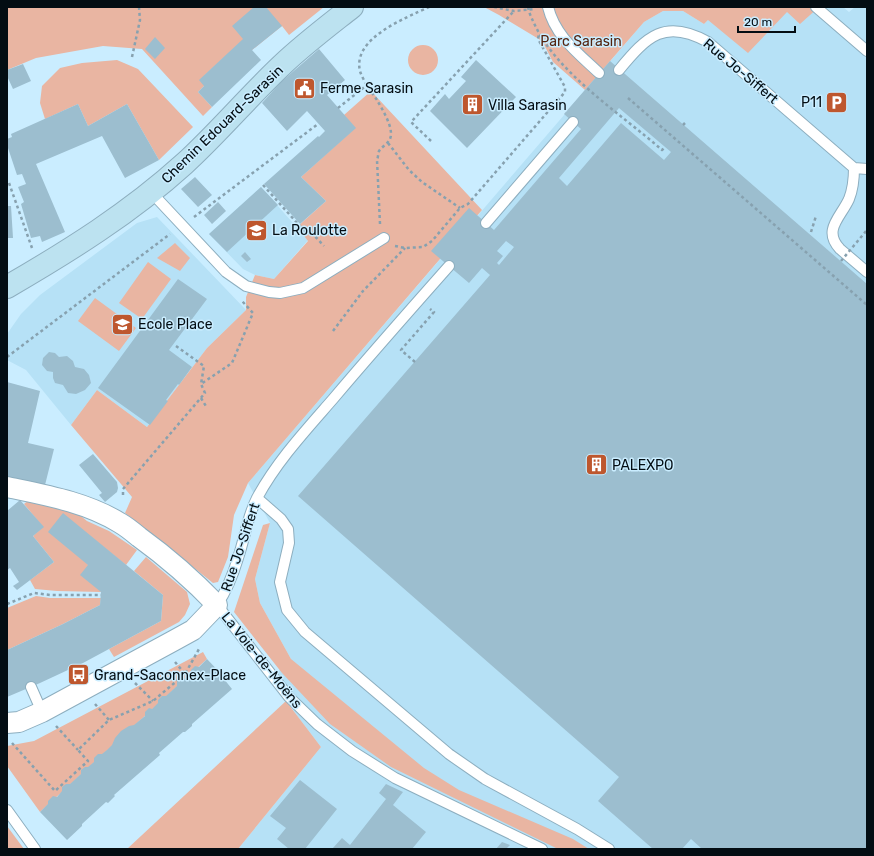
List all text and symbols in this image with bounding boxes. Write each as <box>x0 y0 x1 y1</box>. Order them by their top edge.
scale bar <box>738 8 795 34</box>
text: 20 m <box>744 15 772 29</box>
park label: Parc Sarasin <box>540 33 622 50</box>
street label: Rue Jo-Siffert <box>700 35 782 108</box>
street label: Chemin Edouard-Sarasin <box>158 62 287 187</box>
public building icon: Ferme Sarasin <box>292 75 318 101</box>
place label: Ferme Sarasin <box>320 80 413 97</box>
parking icon: P11 <box>824 89 850 115</box>
building icon: Villa Sarasin <box>459 92 485 118</box>
place label: P11 <box>801 94 822 111</box>
place label: Villa Sarasin <box>488 97 567 114</box>
school or university icon: La Roulotte <box>243 217 269 243</box>
place label: La Roulotte <box>272 222 347 239</box>
school or university icon: Ecole Place <box>110 311 136 337</box>
place label: Ecole Place <box>138 316 213 333</box>
building icon: PALEXPO <box>583 452 609 478</box>
place label: PALEXPO <box>612 457 674 474</box>
street label: Rue Jo-Siffert <box>217 500 264 594</box>
street label: La Voie-de-Moëns <box>218 609 306 712</box>
bus stop icon: Grand-Saconnex-Place <box>65 662 91 688</box>
place label: Grand-Saconnex-Place <box>94 667 246 684</box>

